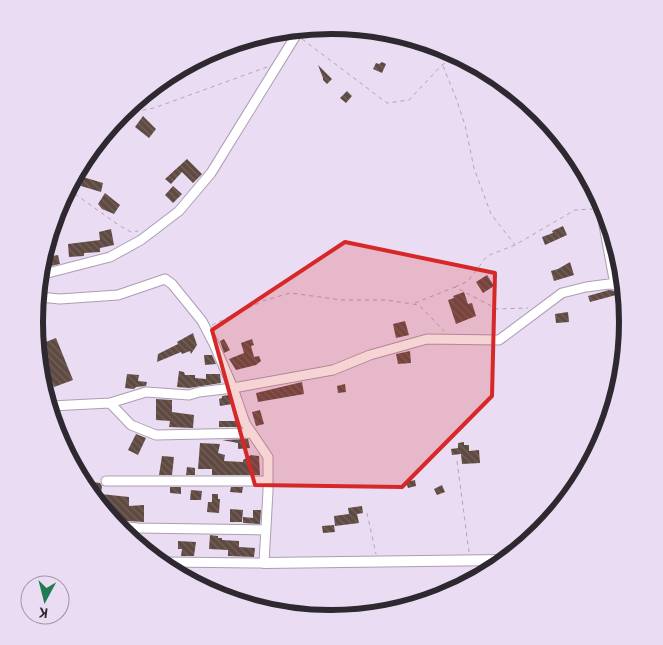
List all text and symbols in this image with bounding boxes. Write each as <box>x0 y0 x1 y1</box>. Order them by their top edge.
north arrow <box>20 575 70 625</box>
text: K <box>38 603 49 622</box>

